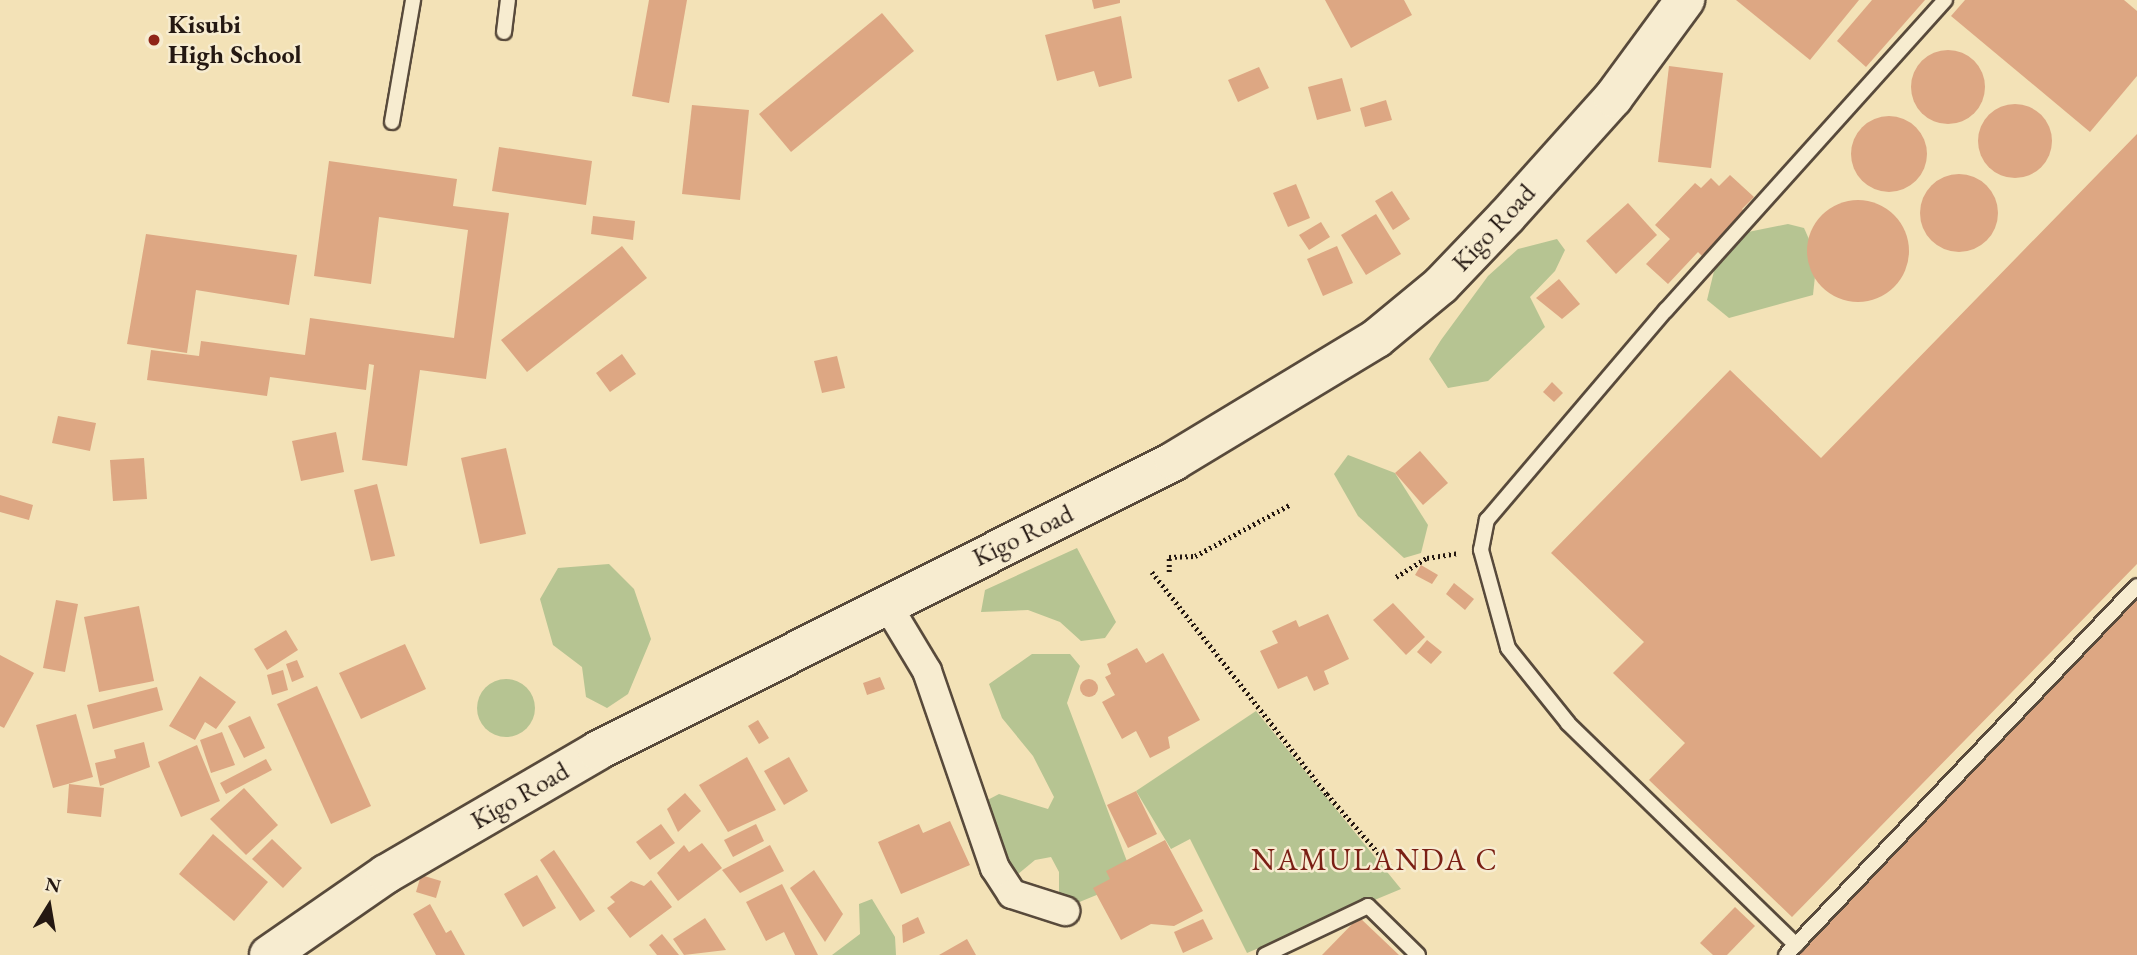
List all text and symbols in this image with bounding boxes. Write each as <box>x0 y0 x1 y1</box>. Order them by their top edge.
place label: Kisubi High School <box>168 9 302 70</box>
marker: Kisubi High School <box>146 32 162 48</box>
street label: Kigo Road <box>1446 178 1542 278</box>
street label: Kigo Road <box>968 498 1078 574</box>
street label: Kigo Road <box>465 756 575 836</box>
district label: NAMULANDA C <box>1253 842 1497 878</box>
north arrow <box>14 871 84 941</box>
text: N <box>43 871 63 899</box>

